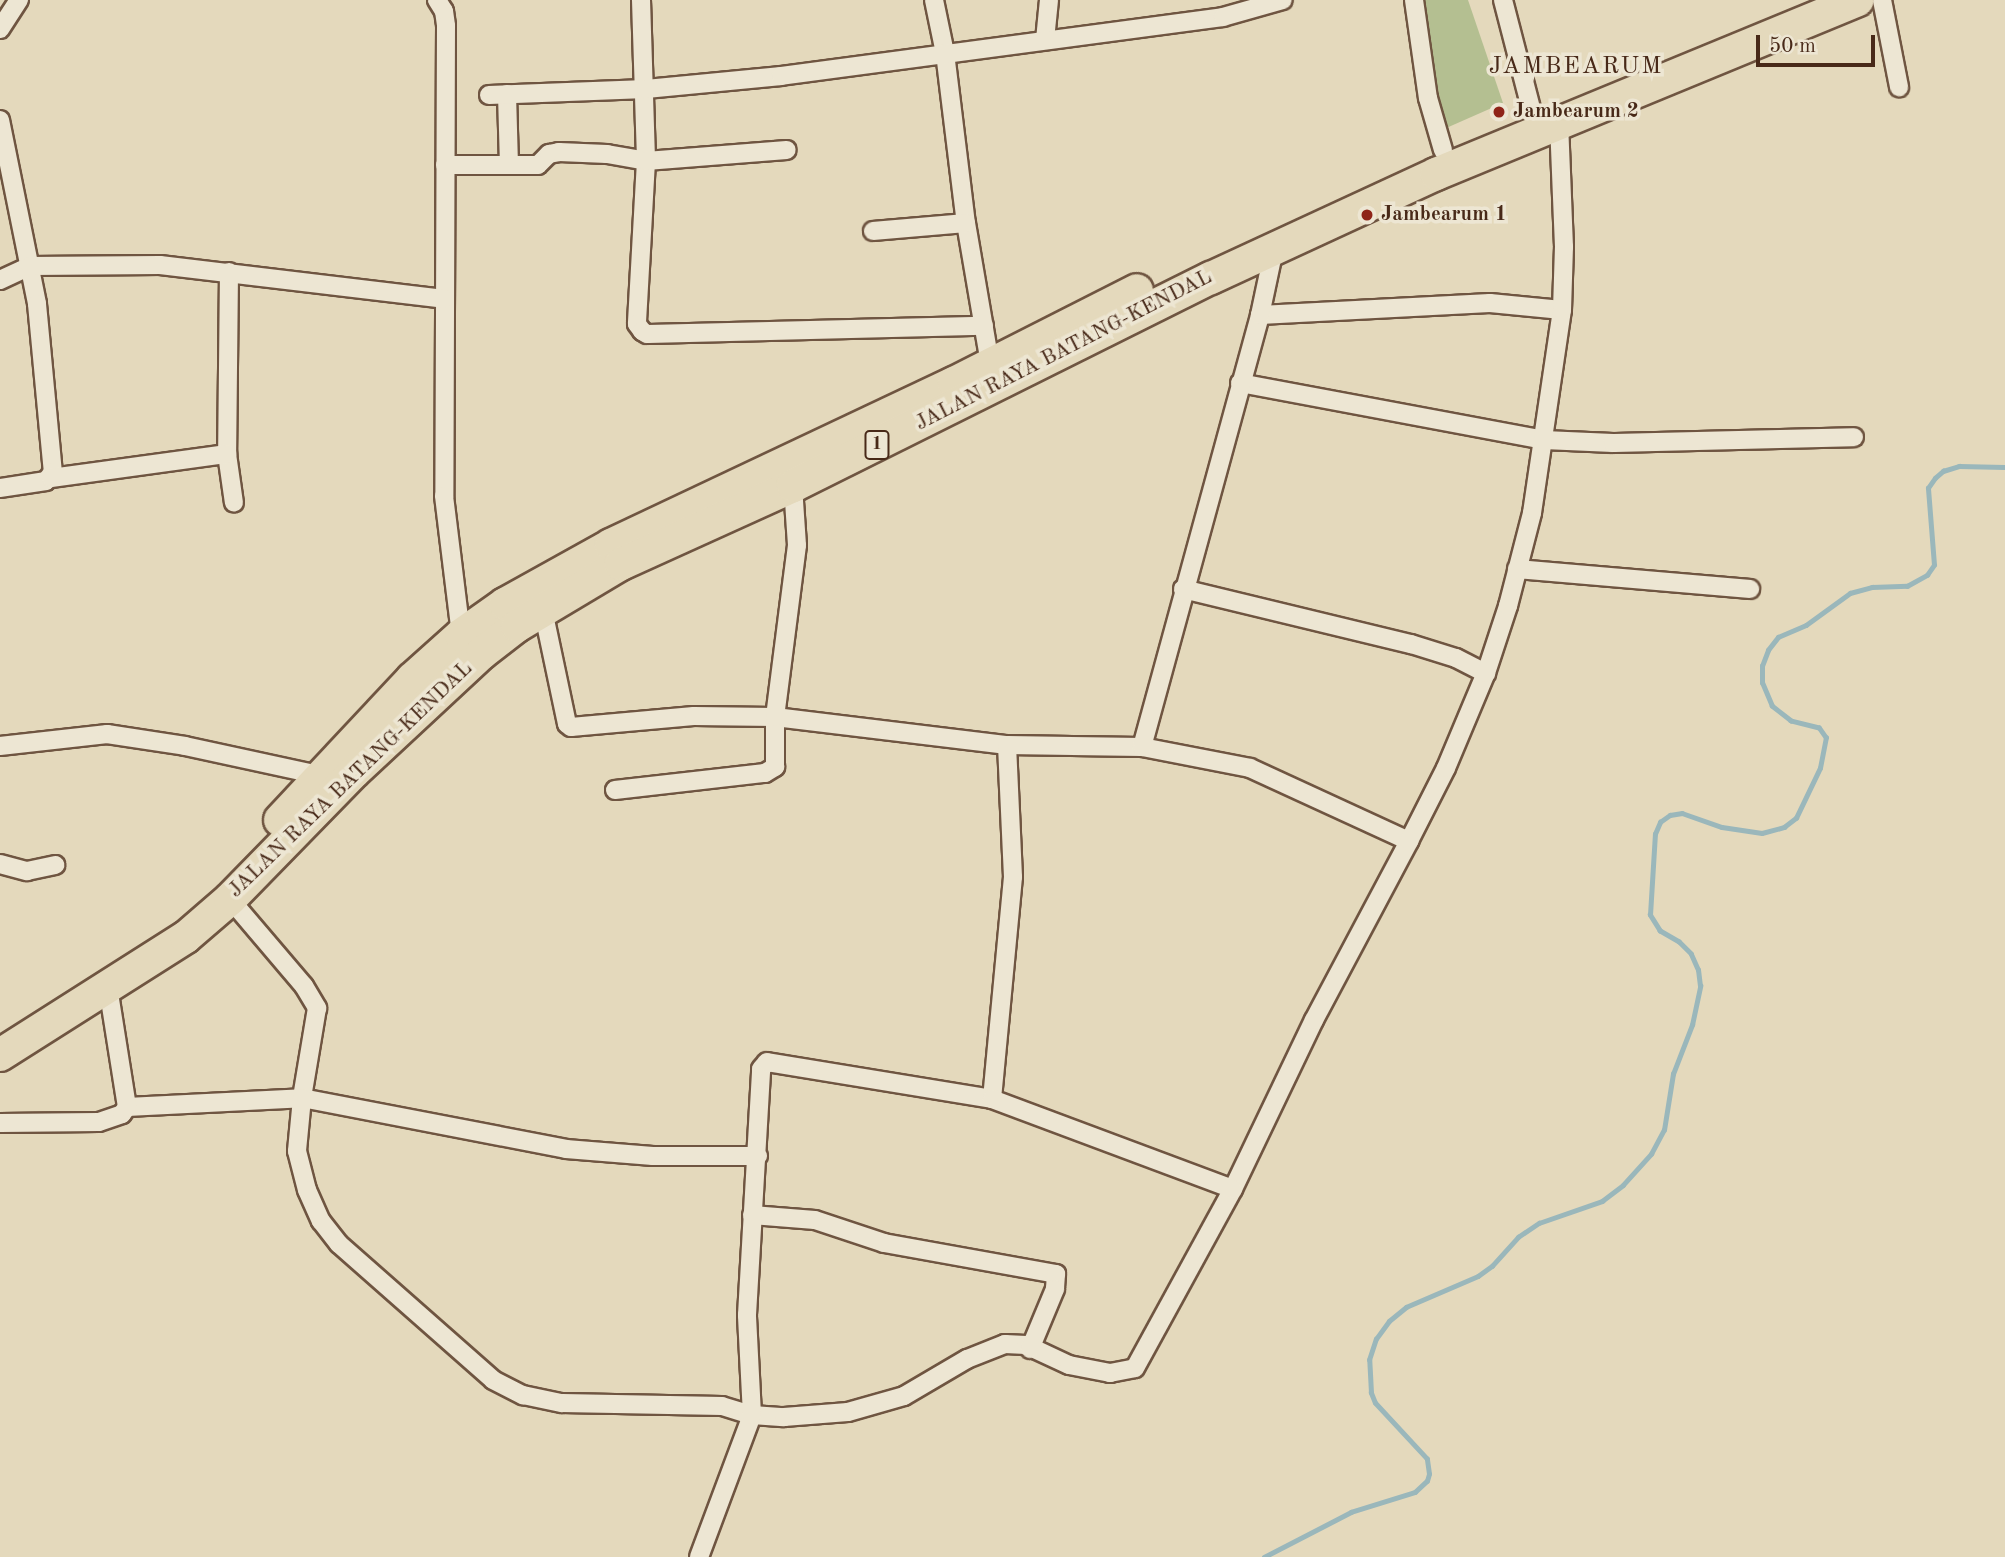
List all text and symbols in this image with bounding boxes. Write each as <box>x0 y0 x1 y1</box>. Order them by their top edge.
scale bar <box>1760 21 1879 65</box>
text: 50 m <box>1769 36 1816 57</box>
district label: JAMBEARUM <box>1490 54 1662 82</box>
place label: Jambearum 2 <box>1513 99 1639 125</box>
marker: Jambearum 2 <box>1491 104 1507 120</box>
place label: Jambearum 1 <box>1381 202 1507 228</box>
marker: Jambearum 1 <box>1359 207 1375 223</box>
street label: JALAN RAYA BATANG-KENDAL <box>911 265 1217 437</box>
road number: 1 <box>863 430 891 460</box>
street label: JALAN RAYA BATANG-KENDAL <box>224 656 478 904</box>

